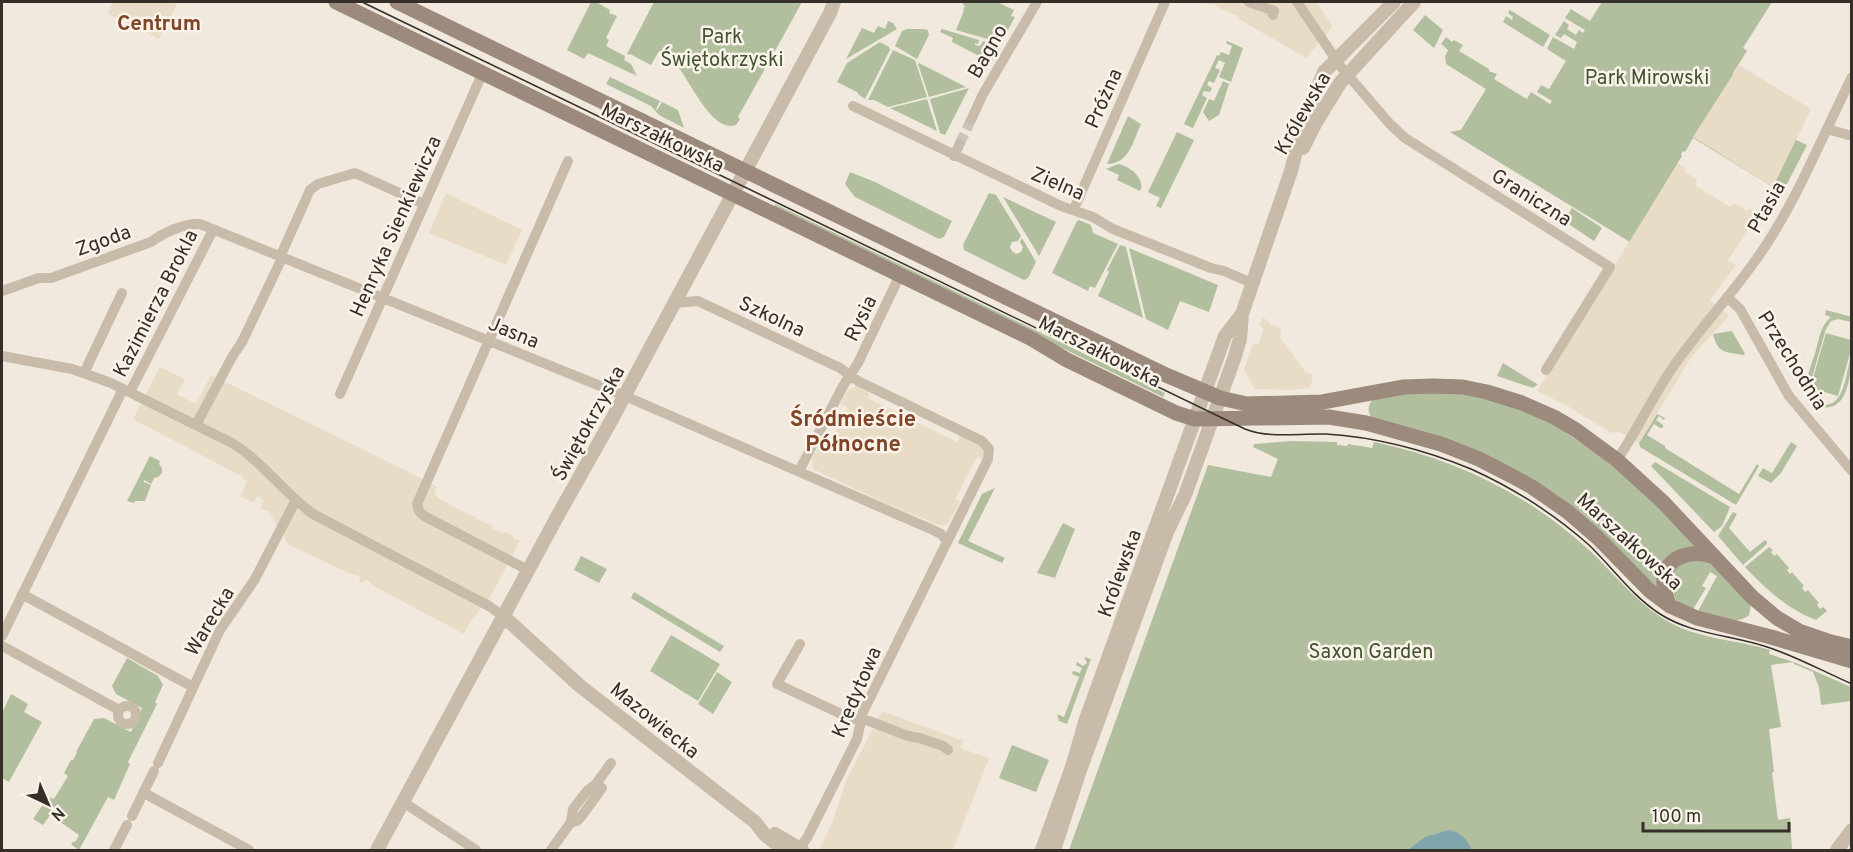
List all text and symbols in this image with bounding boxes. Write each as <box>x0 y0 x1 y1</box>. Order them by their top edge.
district label: Centrum <box>117 11 201 38</box>
street label: Bagno <box>963 20 1015 84</box>
park label: Park Świętokrzyski <box>660 25 784 74</box>
street label: Próżna <box>1080 65 1130 133</box>
park label: Park Mirowski <box>1585 66 1709 92</box>
street label: Królewska <box>1270 68 1338 160</box>
street label: Marszałkowska <box>596 98 728 180</box>
street label: Henryka Sienkiewicza <box>345 132 449 322</box>
street label: Zielna <box>1026 162 1088 208</box>
street label: Graniczna <box>1486 164 1576 234</box>
street label: Ptasia <box>1743 177 1793 239</box>
street label: Zgoda <box>72 220 135 264</box>
street label: Kazimierza Brokla <box>108 226 205 382</box>
street label: Szkolna <box>734 291 809 344</box>
street label: Rysia <box>840 292 884 346</box>
street label: Przechodnia <box>1751 307 1832 416</box>
street label: Marszałkowska <box>1033 311 1165 395</box>
street label: Jasna <box>484 312 543 356</box>
street label: Świętokrzyska <box>546 361 632 486</box>
district label: Śródmieście Północne <box>790 404 916 459</box>
street label: Marszałkowska <box>1570 488 1687 597</box>
street label: Królewska <box>1093 526 1149 621</box>
street label: Warecka <box>180 583 241 661</box>
park label: Saxon Garden <box>1309 640 1433 666</box>
street label: Kredytowa <box>827 643 889 742</box>
street label: Mazowiecka <box>604 677 704 766</box>
north arrow <box>18 774 78 834</box>
scale bar <box>1643 795 1788 833</box>
text: N <box>46 802 68 825</box>
text: 100 m <box>1652 806 1701 829</box>

